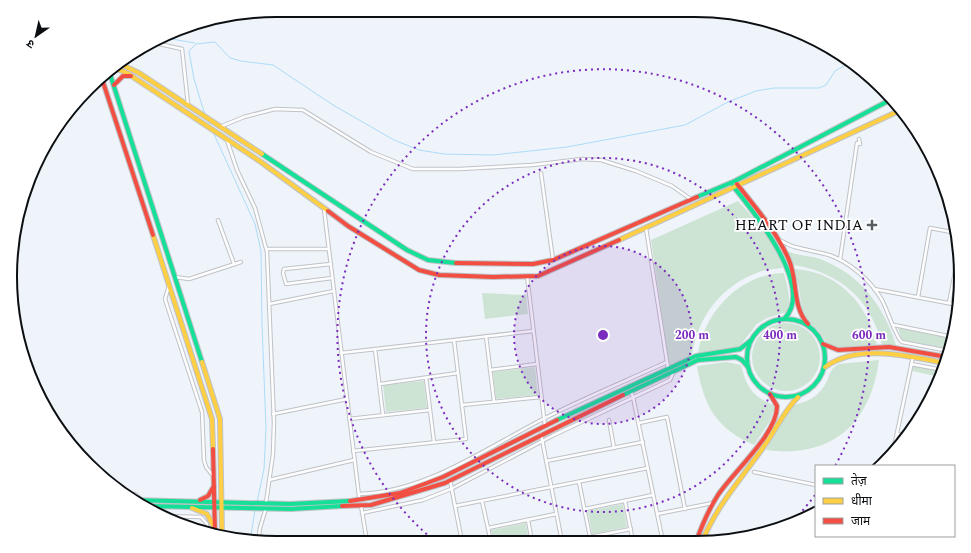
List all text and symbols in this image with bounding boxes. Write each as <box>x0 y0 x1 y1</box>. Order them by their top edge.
north arrow <box>16 16 56 56</box>
text: उ <box>23 35 38 53</box>
place label: HEART OF INDIA <box>735 214 863 237</box>
marker: HEART OF INDIA <box>866 219 878 231</box>
text: 200 m <box>675 326 709 345</box>
text: 400 m <box>763 326 797 345</box>
text: 600 m <box>852 326 886 345</box>
centre of rings <box>596 328 610 342</box>
legend <box>815 465 955 537</box>
text: तेज़ <box>851 472 868 491</box>
text: धीमा <box>851 492 873 511</box>
text: जाम <box>851 512 871 531</box>

